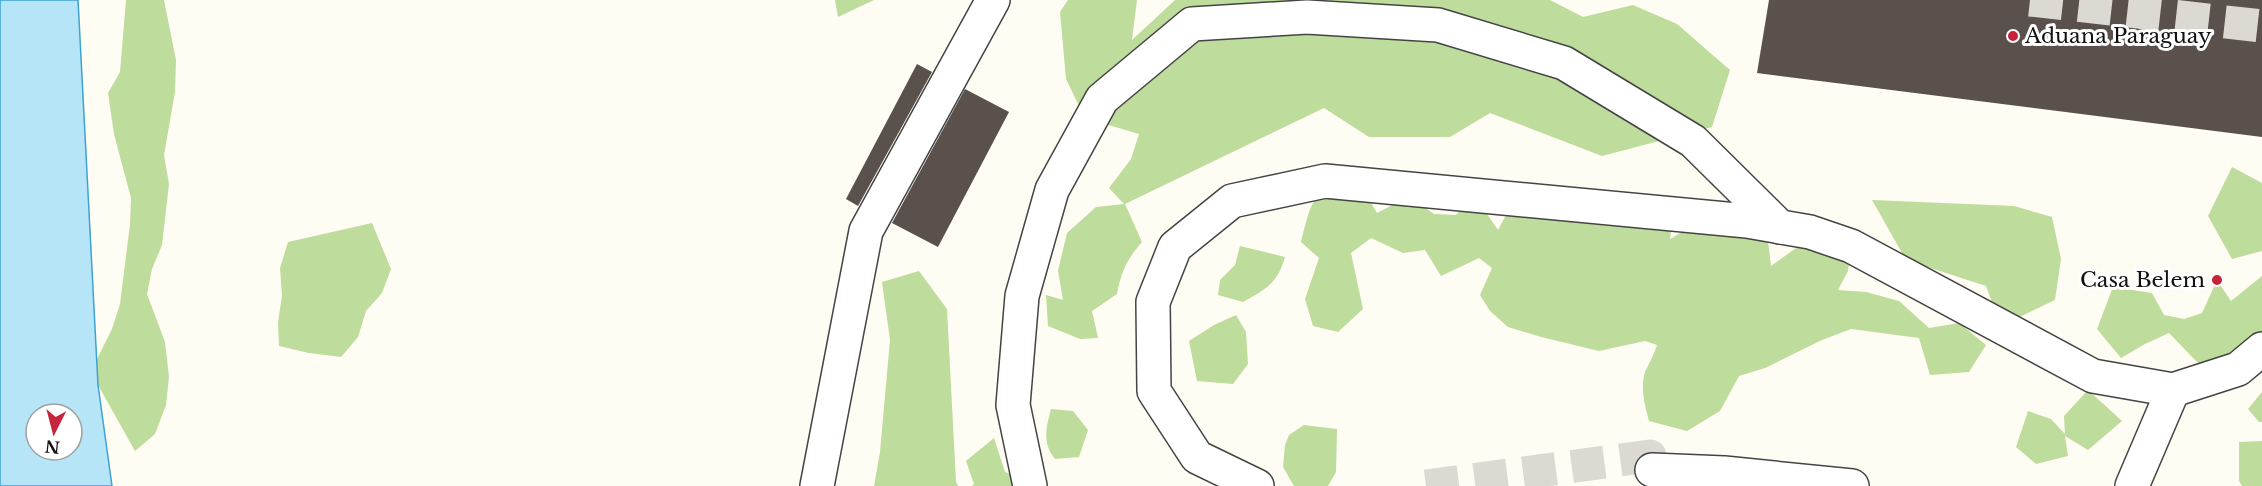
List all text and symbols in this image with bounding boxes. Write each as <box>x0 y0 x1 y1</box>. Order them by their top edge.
place label: Aduana Paraguay <box>2024 23 2212 49</box>
marker: Aduana Paraguay <box>2006 29 2020 43</box>
place label: Casa Belem <box>2080 267 2205 293</box>
marker: Casa Belem <box>2210 273 2224 287</box>
north arrow <box>24 402 84 462</box>
text: N <box>44 436 61 458</box>

